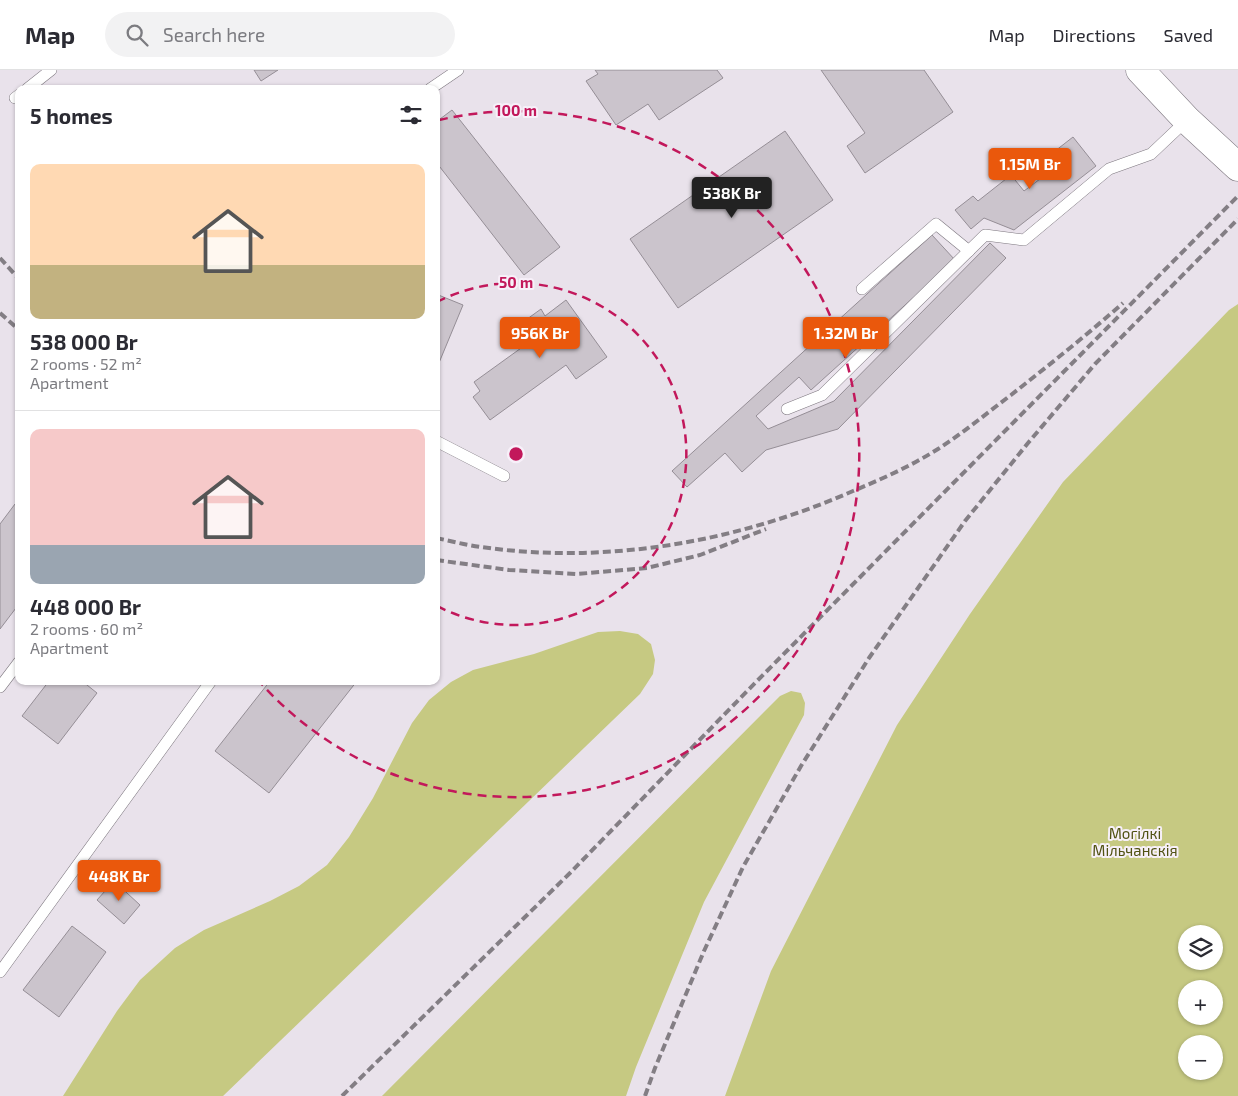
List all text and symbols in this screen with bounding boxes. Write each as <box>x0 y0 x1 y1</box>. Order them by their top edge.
search box <box>105 12 455 57</box>
text: Map <box>25 20 75 49</box>
icon: search <box>123 21 151 49</box>
text: Search here <box>163 23 265 46</box>
text: Map <box>988 24 1025 46</box>
text: Directions <box>1053 24 1136 46</box>
text: Saved <box>1164 24 1213 46</box>
icon: filters <box>397 101 425 129</box>
text: 100 m <box>495 101 537 119</box>
text: 5 homes <box>30 103 113 128</box>
pin: 1.15M Br <box>978 148 1082 190</box>
text: 1.15M Br <box>999 154 1061 173</box>
pin: 538K Br <box>686 176 778 219</box>
text: 538K Br <box>703 183 761 202</box>
icon: home <box>183 196 273 286</box>
text: 50 m <box>499 273 533 291</box>
pin: 956K Br <box>494 316 586 359</box>
pin: 1.32M Br <box>794 316 898 359</box>
text: 956K Br <box>511 323 569 342</box>
text: 1.32M Br <box>814 323 878 342</box>
text: 538 000 Br <box>30 329 138 354</box>
text: 2 rooms · 52 m² <box>30 354 142 373</box>
text: Apartment <box>30 373 109 392</box>
centre of rings <box>507 445 525 463</box>
icon: home <box>183 462 273 552</box>
text: 448 000 Br <box>30 594 141 619</box>
text: 2 rooms · 60 m² <box>30 619 143 638</box>
text: Apartment <box>30 638 109 657</box>
park label: Могілкі Мільчанскія <box>1092 824 1178 859</box>
pin: 448K Br <box>73 860 165 902</box>
text: 448K Br <box>89 866 149 885</box>
map controls <box>1178 925 1223 1080</box>
button: layers <box>1178 925 1223 970</box>
button: + <box>1178 980 1223 1025</box>
button: − <box>1178 1035 1223 1080</box>

